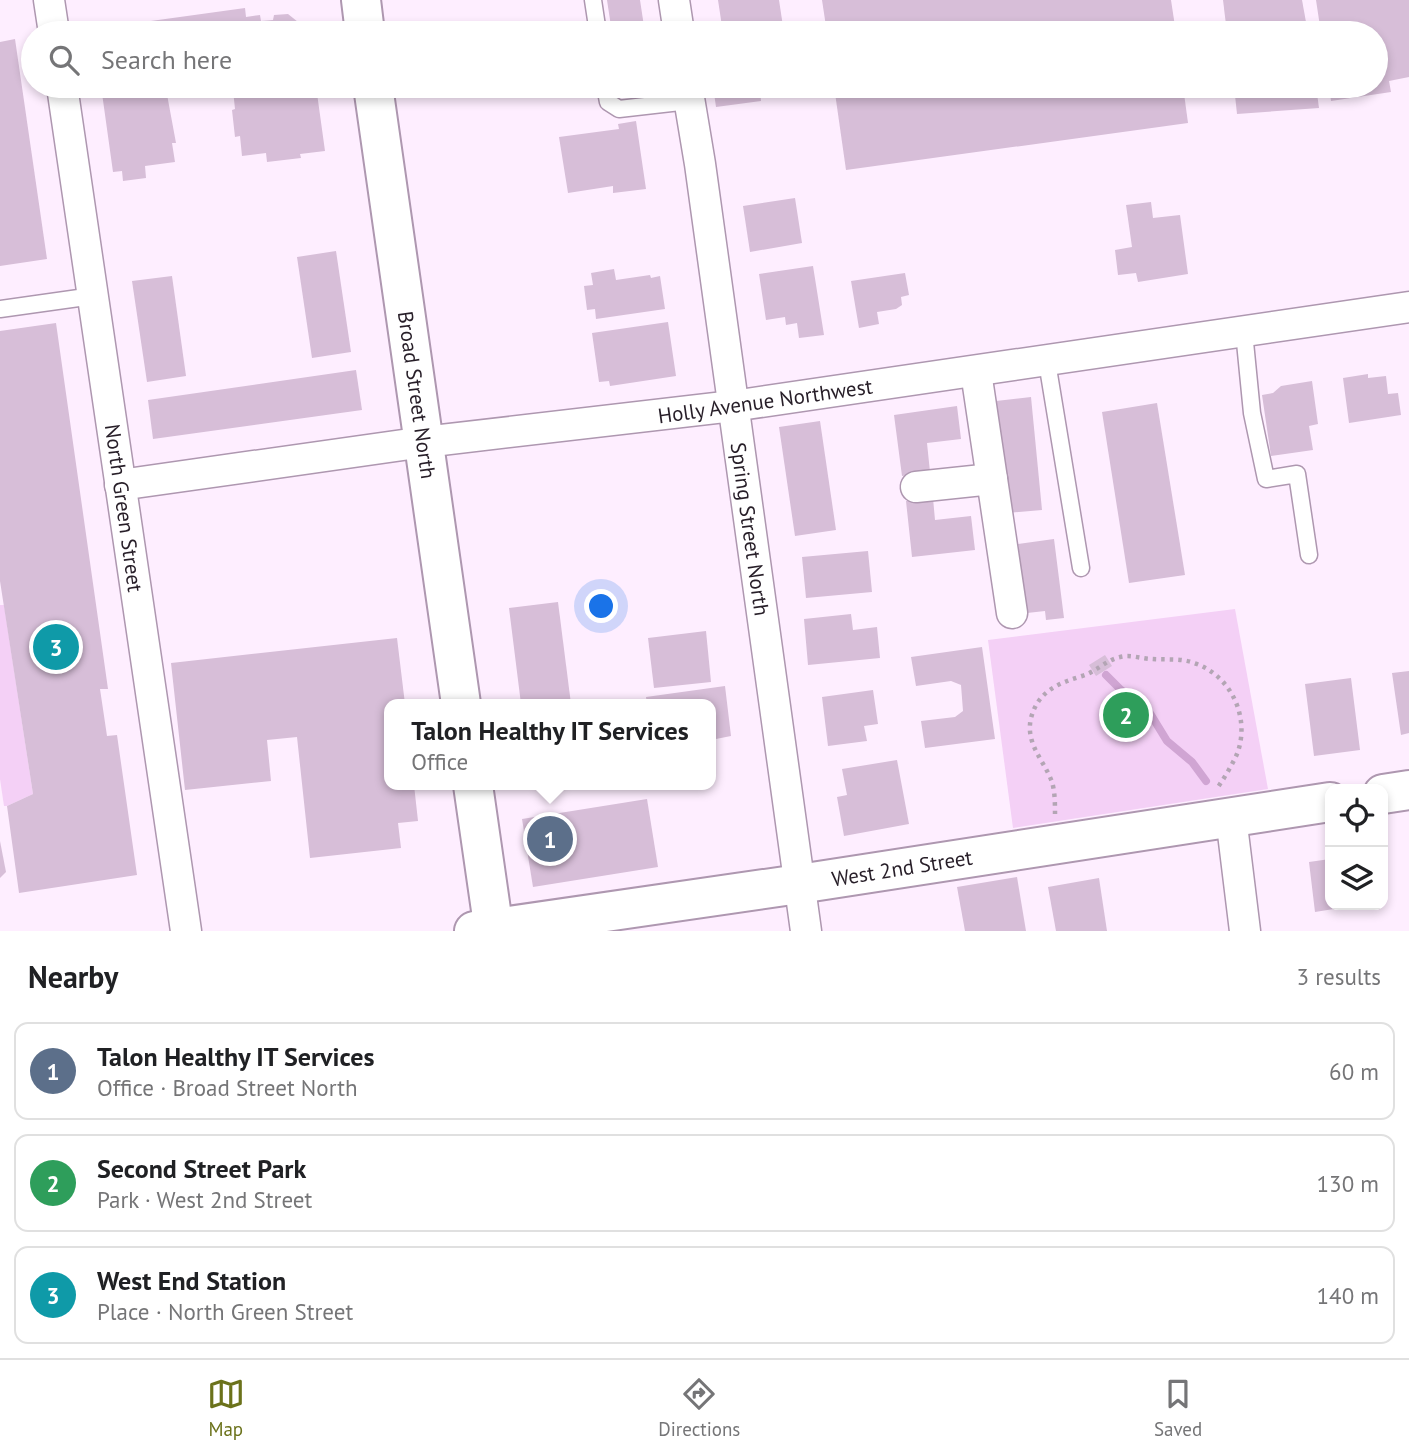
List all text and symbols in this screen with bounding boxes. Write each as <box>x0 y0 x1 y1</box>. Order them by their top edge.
search box <box>21 21 1388 98</box>
icon: search <box>45 41 83 79</box>
text: Search here <box>101 43 232 76</box>
street label: Broad Street North <box>392 309 442 481</box>
street label: Holly Avenue Northwest <box>656 373 874 429</box>
street label: North Green Street <box>99 422 149 594</box>
street label: Spring Street North <box>724 441 776 617</box>
your location <box>584 589 618 623</box>
pin: 3 <box>33 621 79 673</box>
pin: 2 <box>1103 689 1149 741</box>
popup <box>384 699 716 790</box>
text: Talon Healthy IT Services <box>411 714 689 747</box>
text: Office <box>411 747 468 776</box>
map controls <box>1325 784 1388 910</box>
button: locate <box>1325 784 1388 847</box>
pin: 1 <box>527 813 573 865</box>
street label: West 2nd Street <box>830 844 974 892</box>
button: layers <box>1325 847 1388 910</box>
text: Nearby <box>28 957 118 996</box>
text: 3 results <box>1297 962 1381 991</box>
text: Talon Healthy IT Services <box>97 1040 375 1073</box>
text: 1 <box>46 1057 60 1086</box>
text: 60 m <box>1329 1057 1379 1086</box>
text: Office · Broad Street North <box>97 1073 358 1102</box>
text: Second Street Park <box>97 1152 306 1185</box>
text: 2 <box>46 1169 60 1198</box>
text: 130 m <box>1317 1169 1379 1198</box>
text: Park · West 2nd Street <box>97 1185 312 1214</box>
text: West End Station <box>97 1264 286 1297</box>
text: 3 <box>46 1281 60 1310</box>
text: 140 m <box>1317 1281 1379 1310</box>
text: Place · North Green Street <box>97 1297 353 1326</box>
tab: Map <box>207 1375 245 1441</box>
tab: Directions <box>658 1375 740 1441</box>
tab: Saved <box>1154 1375 1202 1441</box>

